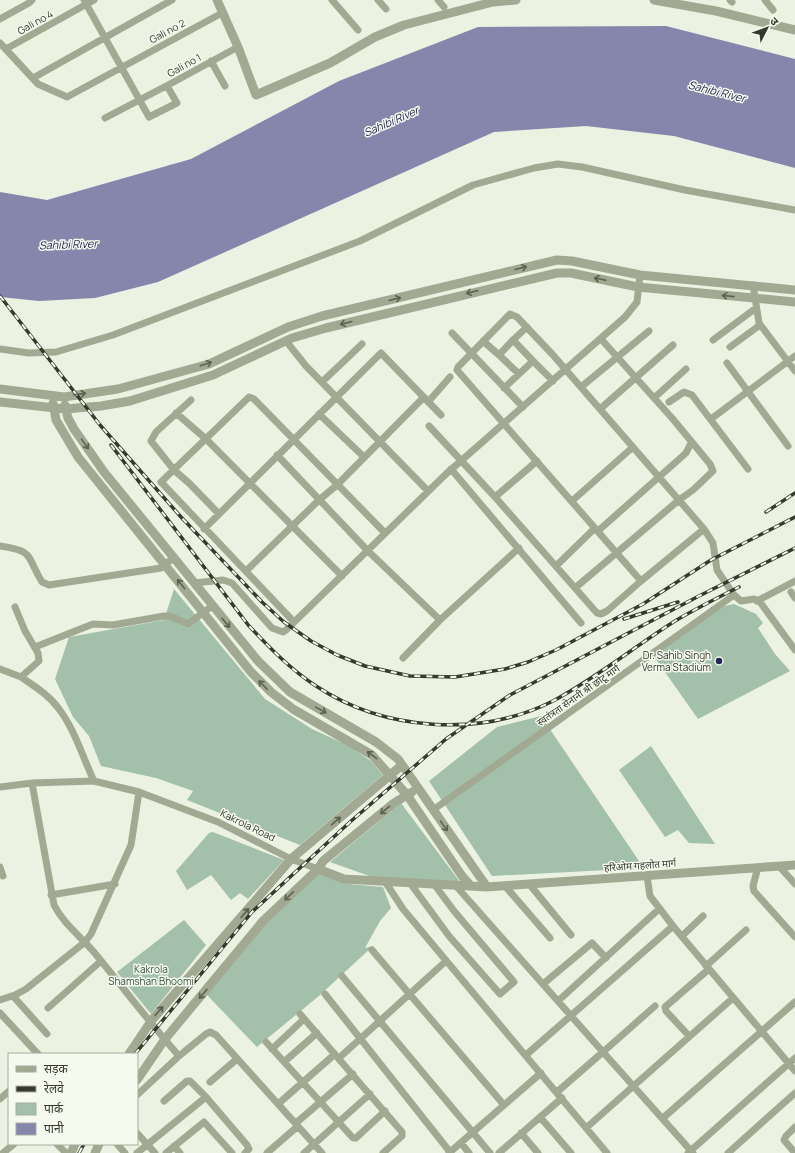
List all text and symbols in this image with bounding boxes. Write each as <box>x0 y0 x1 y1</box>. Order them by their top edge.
street label: Gali no 4 <box>15 6 56 38</box>
north arrow <box>747 8 787 48</box>
text: उ <box>767 14 783 29</box>
street label: Gali no 2 <box>147 16 188 46</box>
street label: Gali no 1 <box>164 50 204 80</box>
water label: Sahibi River <box>687 77 749 106</box>
water label: Sahibi River <box>361 101 423 140</box>
water label: Sahibi River <box>38 235 100 253</box>
one-way arrow <box>514 263 527 271</box>
one-way arrow <box>593 275 606 283</box>
one-way arrow <box>466 289 479 296</box>
one-way arrow <box>722 293 735 300</box>
one-way arrow <box>388 294 401 302</box>
one-way arrow <box>340 320 353 327</box>
one-way arrow <box>200 360 213 367</box>
one-way arrow <box>73 390 86 398</box>
one-way arrow <box>81 439 89 450</box>
one-way arrow <box>176 579 185 590</box>
one-way arrow <box>222 618 231 628</box>
place label: Dr. Sahib Singh Verma Stadium <box>642 648 711 674</box>
marker: Dr. Sahib Singh Verma Stadium <box>714 656 724 666</box>
street label: स्वतंत्रता सेनानी श्री छोटू मार्ग <box>534 660 623 729</box>
one-way arrow <box>258 680 268 690</box>
one-way arrow <box>315 707 327 715</box>
one-way arrow <box>366 751 377 760</box>
one-way arrow <box>380 805 391 814</box>
street label: Kakrola Road <box>218 806 278 844</box>
one-way arrow <box>330 816 341 825</box>
one-way arrow <box>440 820 448 831</box>
street label: हरिओम गहलोत मार्ग <box>603 855 678 875</box>
one-way arrow <box>284 892 294 901</box>
one-way arrow <box>240 907 249 918</box>
park label: Kakrola Shamshan Bhoomi <box>108 962 194 988</box>
one-way arrow <box>199 988 207 999</box>
one-way arrow <box>155 1006 164 1016</box>
legend <box>8 1053 138 1145</box>
text: सड़क <box>44 1060 69 1077</box>
text: रेलवे <box>44 1080 64 1097</box>
text: पार्क <box>44 1100 64 1117</box>
text: पानी <box>44 1120 65 1137</box>

